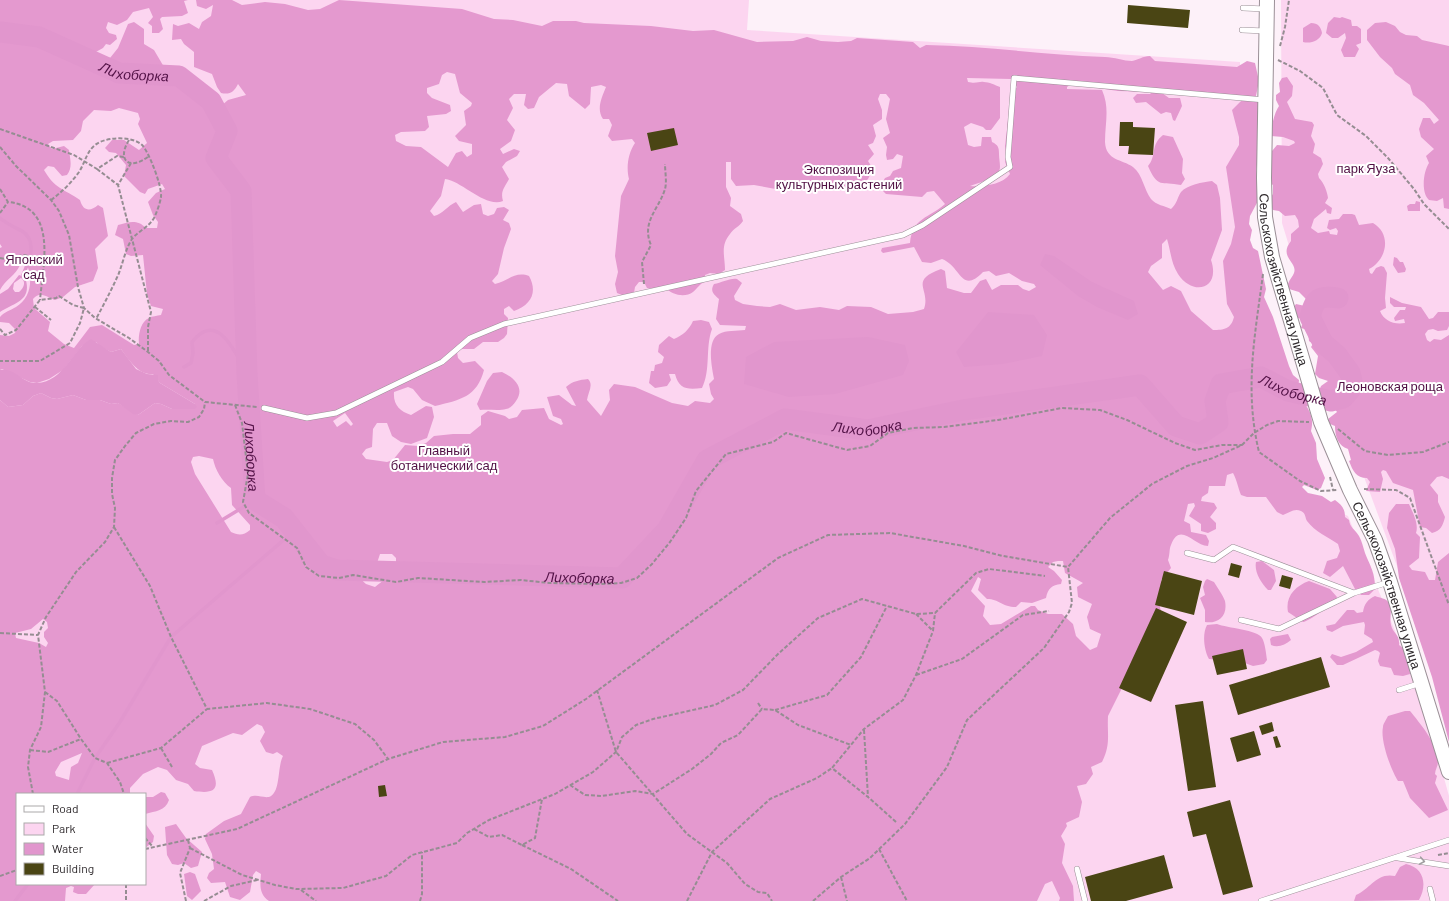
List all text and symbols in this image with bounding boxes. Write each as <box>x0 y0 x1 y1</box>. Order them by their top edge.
water label: Лихоборка <box>96 57 169 84</box>
park label: парк Яуза <box>1337 160 1396 176</box>
park label: Экспозиция культурных растений <box>776 161 902 192</box>
street label: Сельскохозяйственная улица <box>1256 193 1312 368</box>
park label: Японский сад <box>5 251 63 282</box>
water label: Лихоборка <box>1256 369 1329 408</box>
park label: Леоновская роща <box>1337 378 1444 394</box>
water label: Лихоборка <box>831 415 903 439</box>
water label: Лихоборка <box>241 420 263 492</box>
park label: Главный ботанический сад <box>391 442 498 473</box>
street label: Сельскохозяйственная улица <box>1349 499 1425 671</box>
water label: Лихоборка <box>543 567 615 586</box>
legend <box>16 793 146 885</box>
text: Road <box>52 801 79 815</box>
text: Park <box>52 821 76 835</box>
text: Water <box>52 841 84 855</box>
one-way arrow <box>1419 856 1425 865</box>
text: Building <box>52 861 94 875</box>

